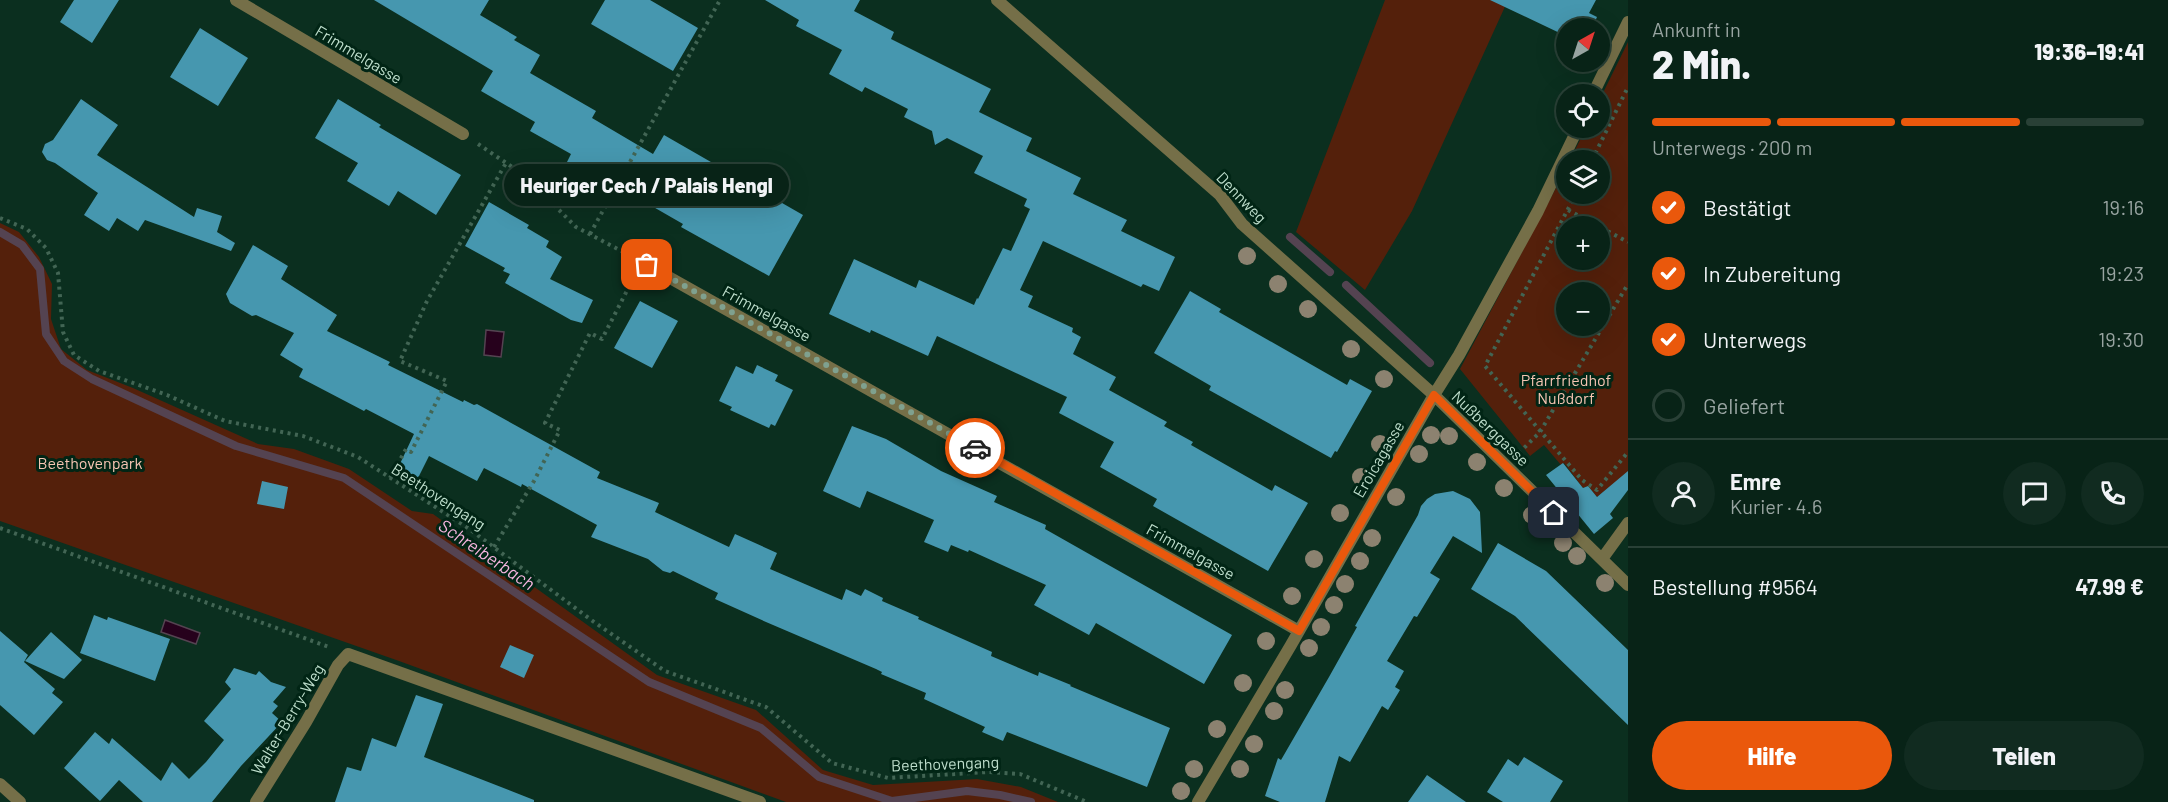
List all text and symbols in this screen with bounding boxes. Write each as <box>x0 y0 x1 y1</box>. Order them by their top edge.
text: Ankunft in <box>1652 17 1741 41</box>
north arrow <box>1556 18 1610 72</box>
map controls <box>1556 18 1610 336</box>
street label: Frimmelgasse <box>312 21 406 87</box>
text: 19:36–19:41 <box>2034 38 2144 64</box>
text: 2 Min. <box>1652 40 1751 87</box>
button: locate <box>1556 84 1610 138</box>
text: Unterwegs · 200 m <box>1652 135 1812 159</box>
button: layers <box>1556 150 1610 204</box>
callout: Heuriger Cech / Palais Hengl <box>504 163 789 205</box>
street label: Dennweg <box>1213 167 1271 227</box>
text: Heuriger Cech / Palais Hengl <box>520 173 773 197</box>
icon: check <box>1652 191 1685 224</box>
text: Bestätigt <box>1703 194 1792 220</box>
text: 19:16 <box>2103 195 2144 219</box>
button: + <box>1556 216 1610 270</box>
pin <box>621 239 672 290</box>
icon: bag <box>630 248 663 281</box>
icon: check <box>1652 257 1685 290</box>
text: In Zubereitung <box>1703 260 1841 286</box>
text: 19:23 <box>2099 261 2144 285</box>
street label: Frimmelgasse <box>720 281 814 345</box>
button: − <box>1556 282 1610 336</box>
icon: check <box>1652 323 1685 356</box>
text: Unterwegs <box>1703 326 1807 352</box>
text: 19:30 <box>2098 327 2144 351</box>
park label: Pfarrfriedhof Nußdorf <box>1521 370 1612 407</box>
street label: Nußberggasse <box>1448 386 1534 470</box>
text: Geliefert <box>1703 392 1785 418</box>
street label: Eroicagasse <box>1348 417 1408 501</box>
courier <box>945 418 1005 478</box>
icon: car <box>959 432 992 465</box>
park label: Beethovenpark <box>37 453 143 472</box>
street label: Beethovengang <box>388 459 490 533</box>
button: person <box>1652 462 1715 525</box>
button: chat <box>2003 462 2066 525</box>
button: phone <box>2081 462 2144 525</box>
text: Emre <box>1730 468 1781 494</box>
pin <box>1528 487 1579 538</box>
text: Kurier · 4.6 <box>1730 494 1822 518</box>
icon: home <box>1537 496 1570 529</box>
water label: Schreiberbach <box>435 514 539 594</box>
street label: Frimmelgasse <box>1144 519 1238 583</box>
text: Bestellung #9564 <box>1652 573 1818 599</box>
text: 47.99 € <box>2075 573 2144 599</box>
street label: Walter-Berry-Weg <box>246 660 328 778</box>
button: Hilfe <box>1652 721 1892 790</box>
button: Teilen <box>1904 721 2144 790</box>
street label: Beethovengang <box>891 752 999 774</box>

